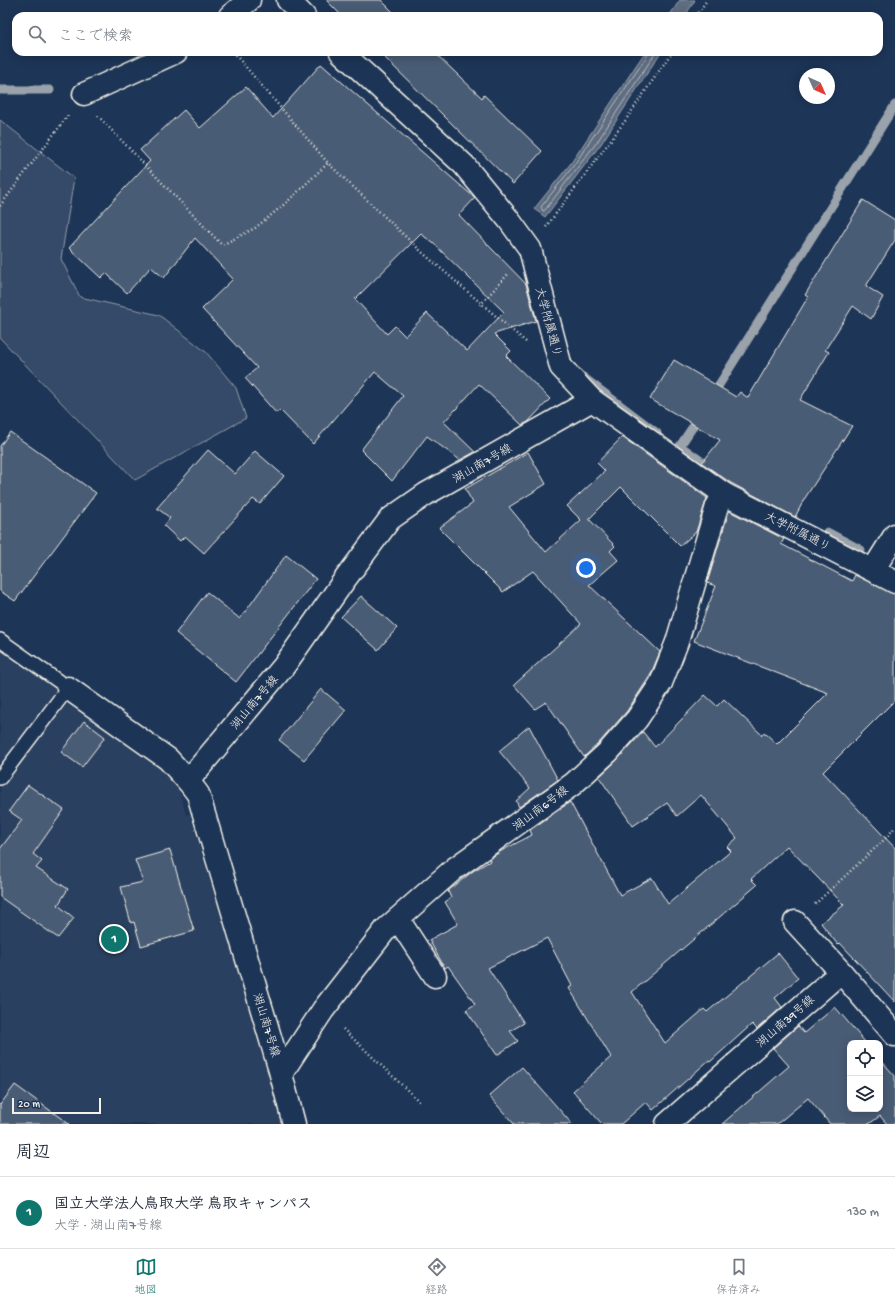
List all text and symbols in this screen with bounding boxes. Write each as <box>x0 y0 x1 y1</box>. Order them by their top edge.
search box <box>12 12 883 56</box>
icon: search <box>26 23 48 45</box>
text: ここで検索 <box>58 28 133 46</box>
north arrow <box>799 68 835 104</box>
street label: 大学附属通り <box>531 286 564 359</box>
street label: 湖山南7号線 <box>450 441 515 487</box>
street label: 大学附属通り <box>762 509 833 555</box>
your location <box>576 558 596 578</box>
street label: 湖山南7号線 <box>228 673 282 733</box>
street label: 湖山南6号線 <box>510 783 572 835</box>
pin: 1 <box>101 924 127 954</box>
street label: 湖山南7号線 <box>249 992 282 1059</box>
street label: 湖山南39号線 <box>754 993 818 1051</box>
map controls <box>847 1040 883 1112</box>
button: locate <box>847 1040 883 1076</box>
button: layers <box>847 1076 883 1112</box>
scale bar <box>12 1096 101 1115</box>
text: 20 m <box>18 1099 40 1111</box>
text: 周辺 <box>16 1144 50 1164</box>
text: 国立大学法人鳥取大学 鳥取キャンパス <box>54 1196 312 1214</box>
text: 1 <box>26 1205 32 1220</box>
text: 130 m <box>847 1205 879 1220</box>
text: 大学 · 湖山南7号線 <box>54 1219 162 1234</box>
tab: 地図 <box>135 1256 157 1297</box>
tab: 経路 <box>426 1256 448 1297</box>
tab: 保存済み <box>717 1256 761 1297</box>

